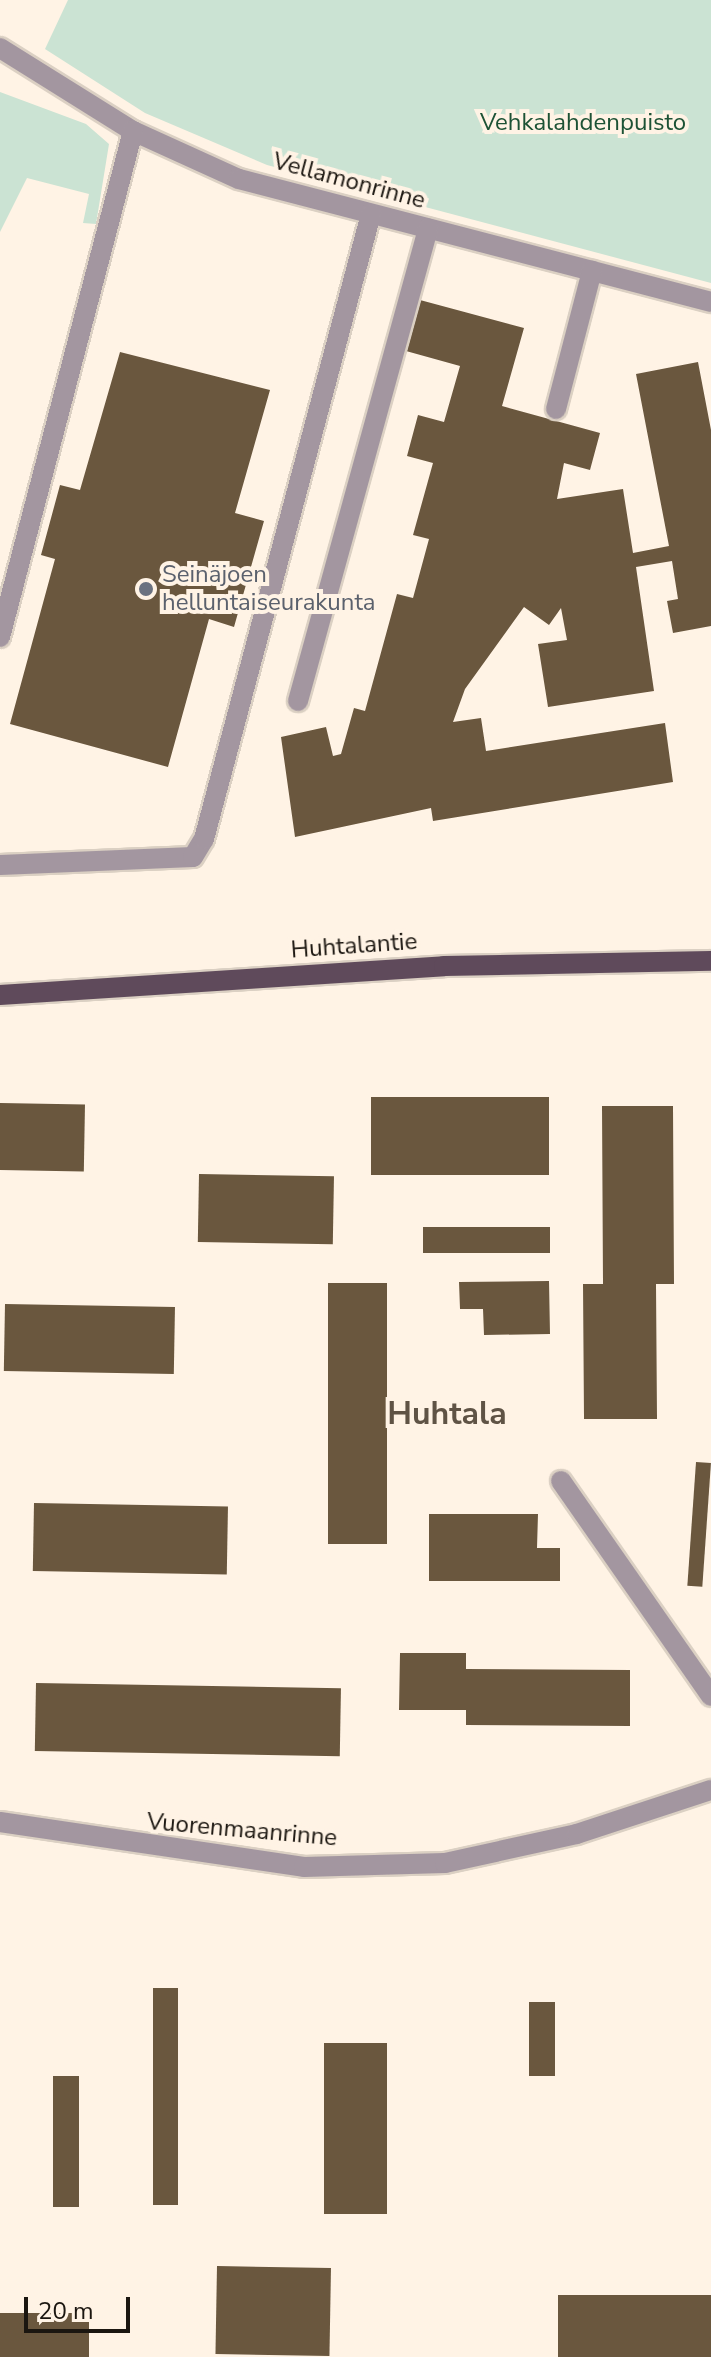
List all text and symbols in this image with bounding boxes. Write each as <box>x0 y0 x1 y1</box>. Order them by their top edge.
park label: Vehkalahdenpuisto <box>480 109 686 137</box>
street label: Vellamonrinne <box>270 147 428 215</box>
place label: Seinäjoen helluntaiseurakunta <box>162 561 376 617</box>
marker: Seinäjoen helluntaiseurakunta <box>137 580 155 598</box>
street label: Huhtalantie <box>290 927 418 965</box>
district label: Huhtala <box>387 1395 507 1433</box>
street label: Vuorenmaanrinne <box>146 1807 338 1853</box>
scale bar <box>28 2281 134 2331</box>
text: 20 m <box>38 2295 94 2327</box>

